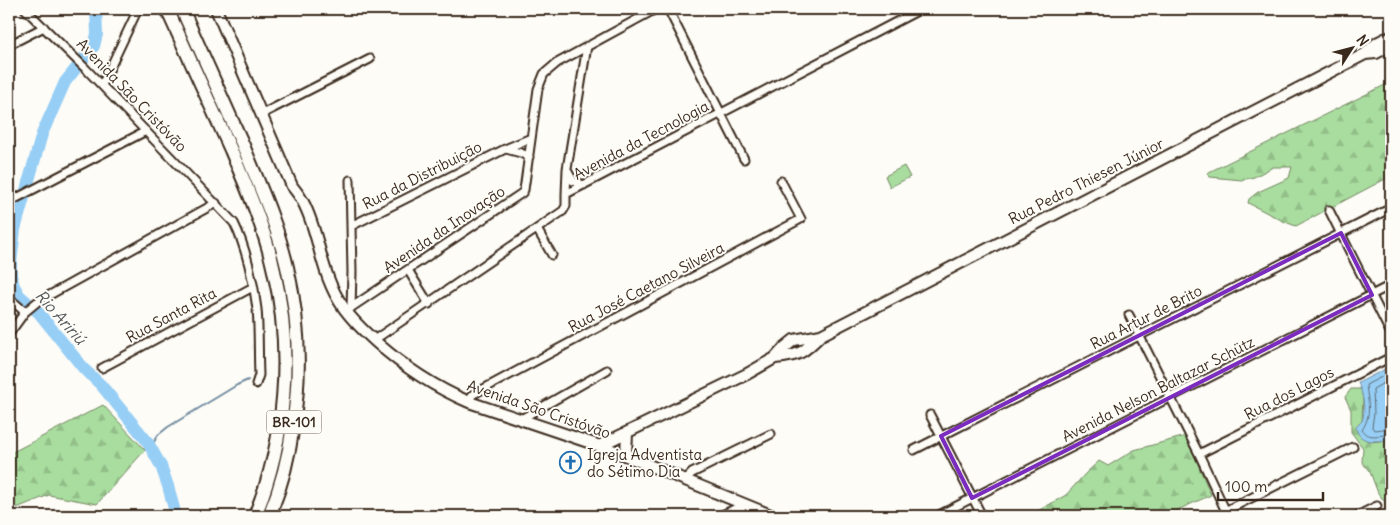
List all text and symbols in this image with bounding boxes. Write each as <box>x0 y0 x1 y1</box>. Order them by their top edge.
north arrow <box>1328 22 1378 72</box>
text: N <box>1352 31 1373 50</box>
street label: Avenida São Cristóvão <box>73 34 191 156</box>
street label: Avenida da Tecnologia <box>570 96 712 184</box>
street label: Rua Pedro Thiesen Júnior <box>1005 134 1167 228</box>
street label: Rua da Distribuição <box>359 137 485 213</box>
street label: Avenida da Inovação <box>380 181 508 277</box>
street label: Rua José Caetano Silveira <box>565 238 728 336</box>
street label: Rua Artur de Brito <box>1087 281 1205 353</box>
street label: Rua Santa Rita <box>123 283 220 347</box>
water label: Rio Aririú <box>31 286 92 350</box>
street label: Avenida Nelson Baltazar Schütz <box>1059 332 1257 446</box>
street label: Rua dos Lagos <box>1241 362 1337 424</box>
street label: Avenida São Cristóvão <box>465 376 613 442</box>
road number: BR-101 <box>266 411 322 434</box>
place label: Igreja Adventista do Sétimo Dia <box>587 445 703 481</box>
church icon: Igreja Adventista do Sétimo Dia <box>559 451 583 475</box>
scale bar <box>1218 470 1322 502</box>
text: 100 m <box>1225 477 1267 496</box>

